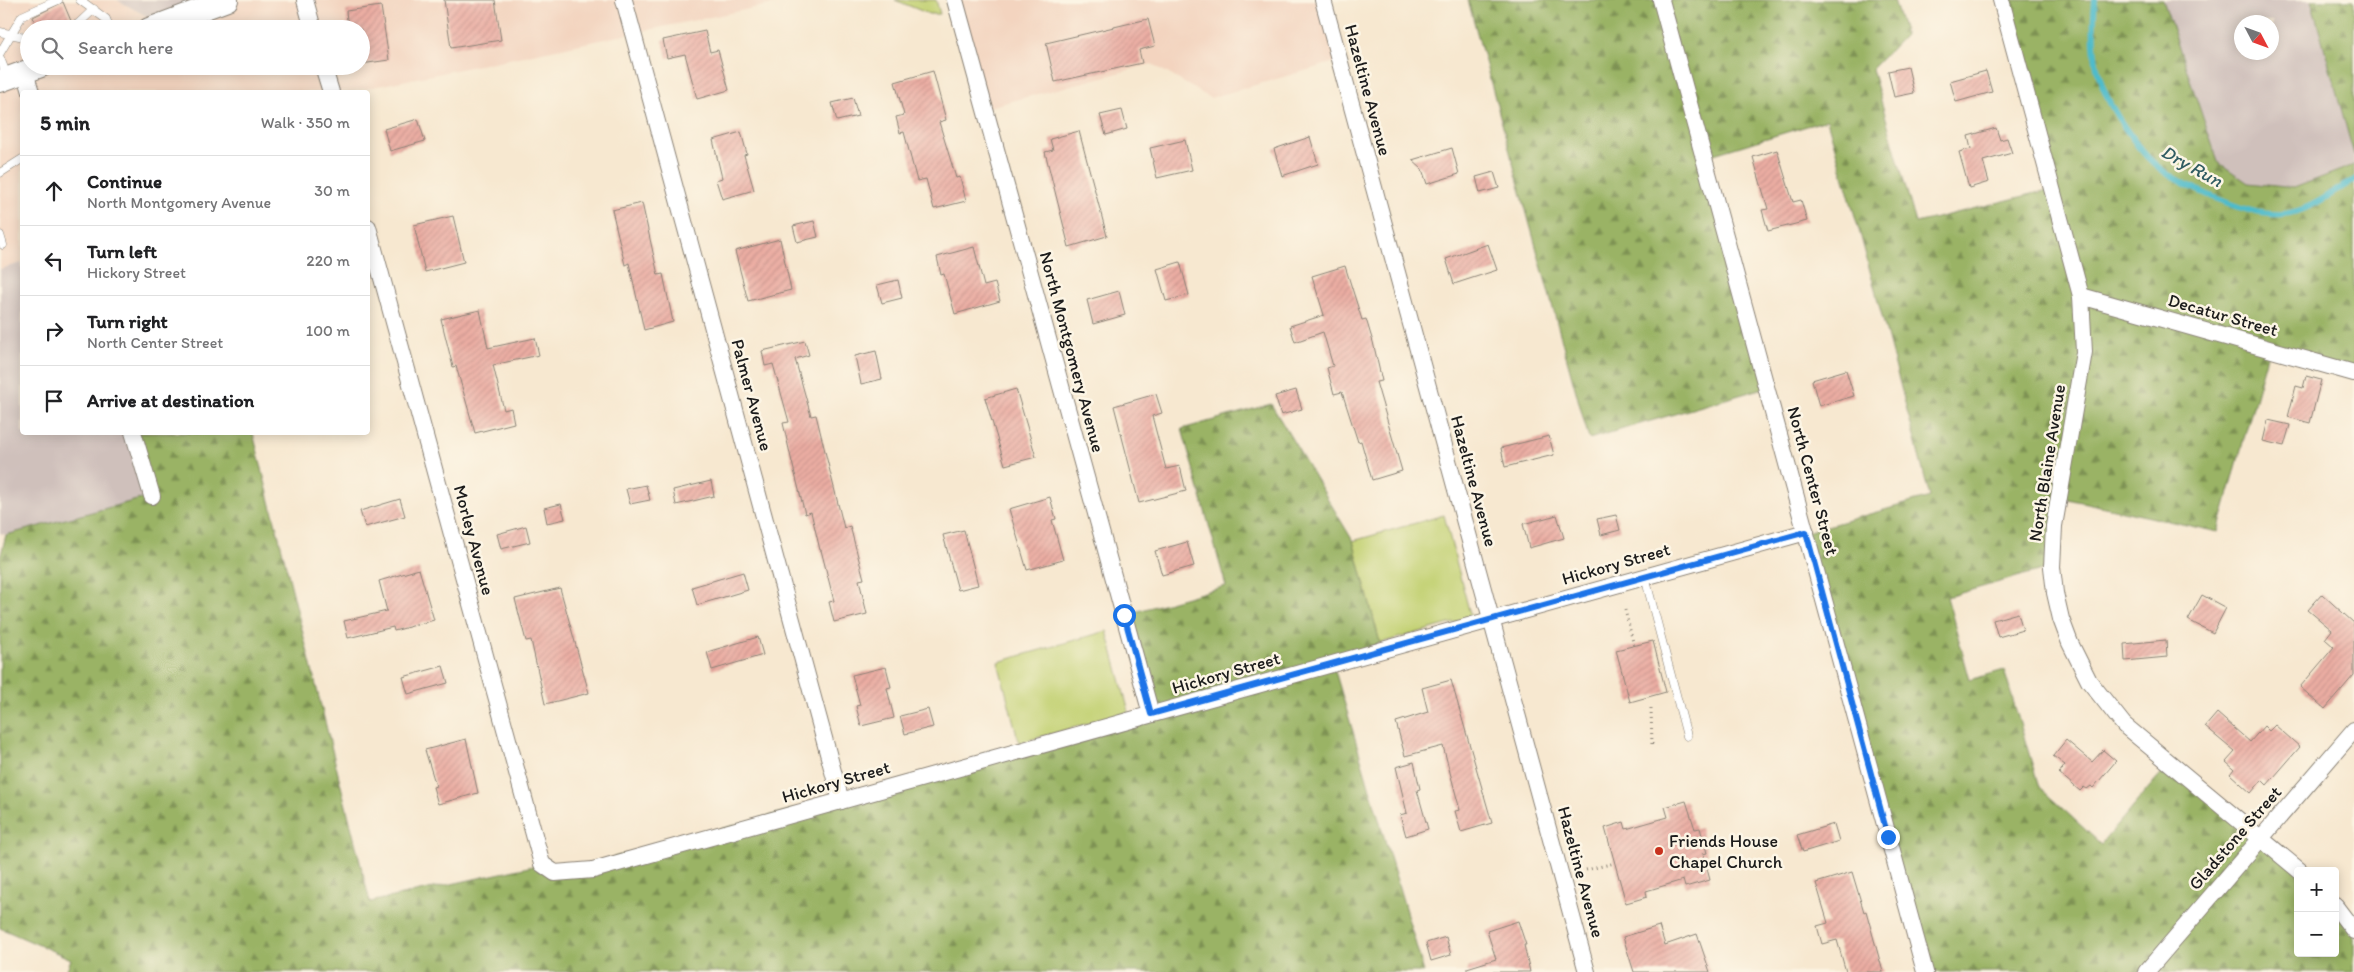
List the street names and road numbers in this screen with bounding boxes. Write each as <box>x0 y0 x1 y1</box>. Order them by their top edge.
street label: Hazeltine Avenue <box>1340 22 1396 158</box>
street label: North Montgomery Avenue <box>1035 249 1109 455</box>
street label: Decatur Street <box>2166 289 2281 341</box>
street label: Palmer Avenue <box>727 337 777 453</box>
street label: North Blaine Avenue <box>2024 383 2070 543</box>
street label: North Center Street <box>1783 404 1844 558</box>
street label: Hazeltine Avenue <box>1446 413 1502 549</box>
street label: Morley Avenue <box>449 483 499 597</box>
street label: Hickory Street <box>1559 538 1673 590</box>
street label: Hickory Street <box>1169 647 1283 699</box>
street label: Hickory Street <box>779 756 893 808</box>
street label: Gladstone Street <box>2184 781 2286 895</box>
street label: Hazeltine Avenue <box>1553 804 1609 940</box>

